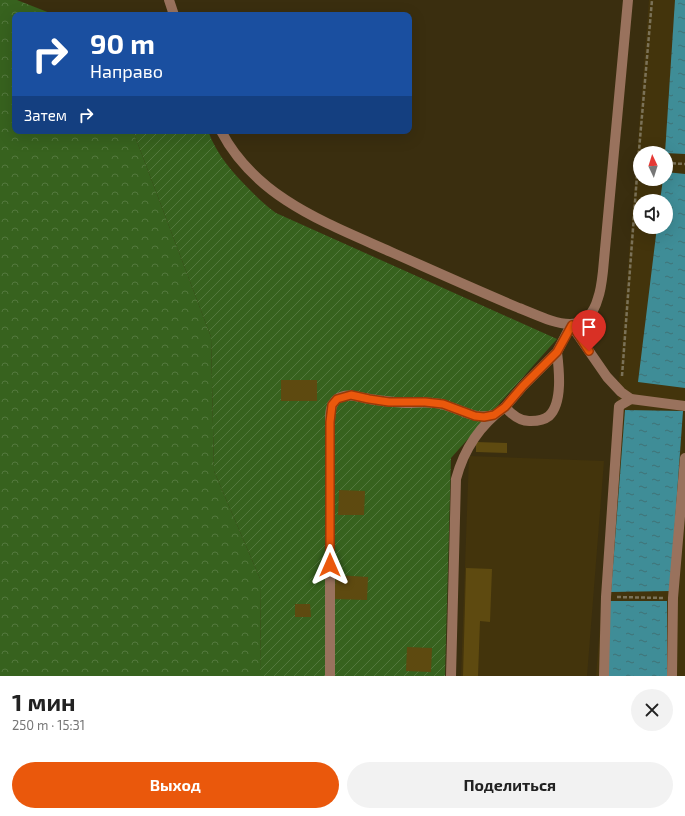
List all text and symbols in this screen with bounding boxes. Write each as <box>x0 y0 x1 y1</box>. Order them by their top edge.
text: 90 m <box>90 26 155 60</box>
icon: right <box>24 28 76 80</box>
text: Направо <box>90 60 163 82</box>
icon: right <box>75 104 97 126</box>
text: Затем <box>24 106 67 124</box>
north arrow <box>633 146 673 186</box>
map controls <box>633 146 673 234</box>
button: sound <box>633 194 673 234</box>
pin <box>572 310 606 351</box>
icon: arrive <box>578 316 600 338</box>
position arrow <box>309 544 351 586</box>
text: 1 мин <box>12 687 76 716</box>
button: close <box>631 689 673 731</box>
text: 250 m · 15:31 <box>12 717 85 733</box>
button: Выход <box>12 762 339 808</box>
button: Поделиться <box>347 762 673 808</box>

